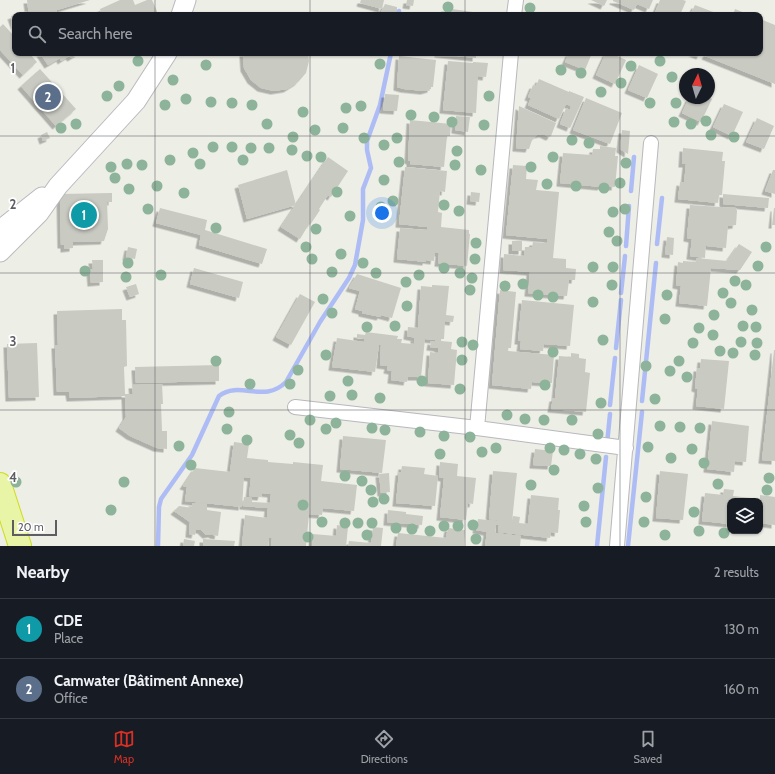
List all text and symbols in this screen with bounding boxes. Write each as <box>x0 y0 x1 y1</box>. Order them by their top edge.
search box <box>12 12 763 56</box>
icon: search <box>26 23 48 45</box>
text: Search here <box>58 25 133 43</box>
text: 1 <box>11 60 15 76</box>
north arrow <box>679 68 715 104</box>
pin: 2 <box>35 82 61 112</box>
text: 2 <box>10 196 17 212</box>
pin: 1 <box>71 200 97 230</box>
your location <box>372 203 392 223</box>
text: 3 <box>9 333 17 349</box>
text: 4 <box>9 469 17 485</box>
map controls <box>727 498 763 534</box>
button: layers <box>727 498 763 534</box>
scale bar <box>12 518 57 537</box>
text: 20 m <box>18 520 44 534</box>
text: Nearby <box>16 562 69 582</box>
text: 2 results <box>714 564 759 580</box>
text: CDE <box>54 612 82 630</box>
text: 1 <box>27 621 31 637</box>
text: 130 m <box>724 621 759 637</box>
text: Place <box>54 630 83 646</box>
text: Camwater (Bâtiment Annexe) <box>54 672 244 690</box>
text: 2 <box>26 681 32 697</box>
text: 160 m <box>724 681 759 697</box>
text: Office <box>54 690 88 706</box>
tab: Map <box>113 728 135 766</box>
tab: Directions <box>361 728 408 766</box>
tab: Saved <box>634 728 662 766</box>

